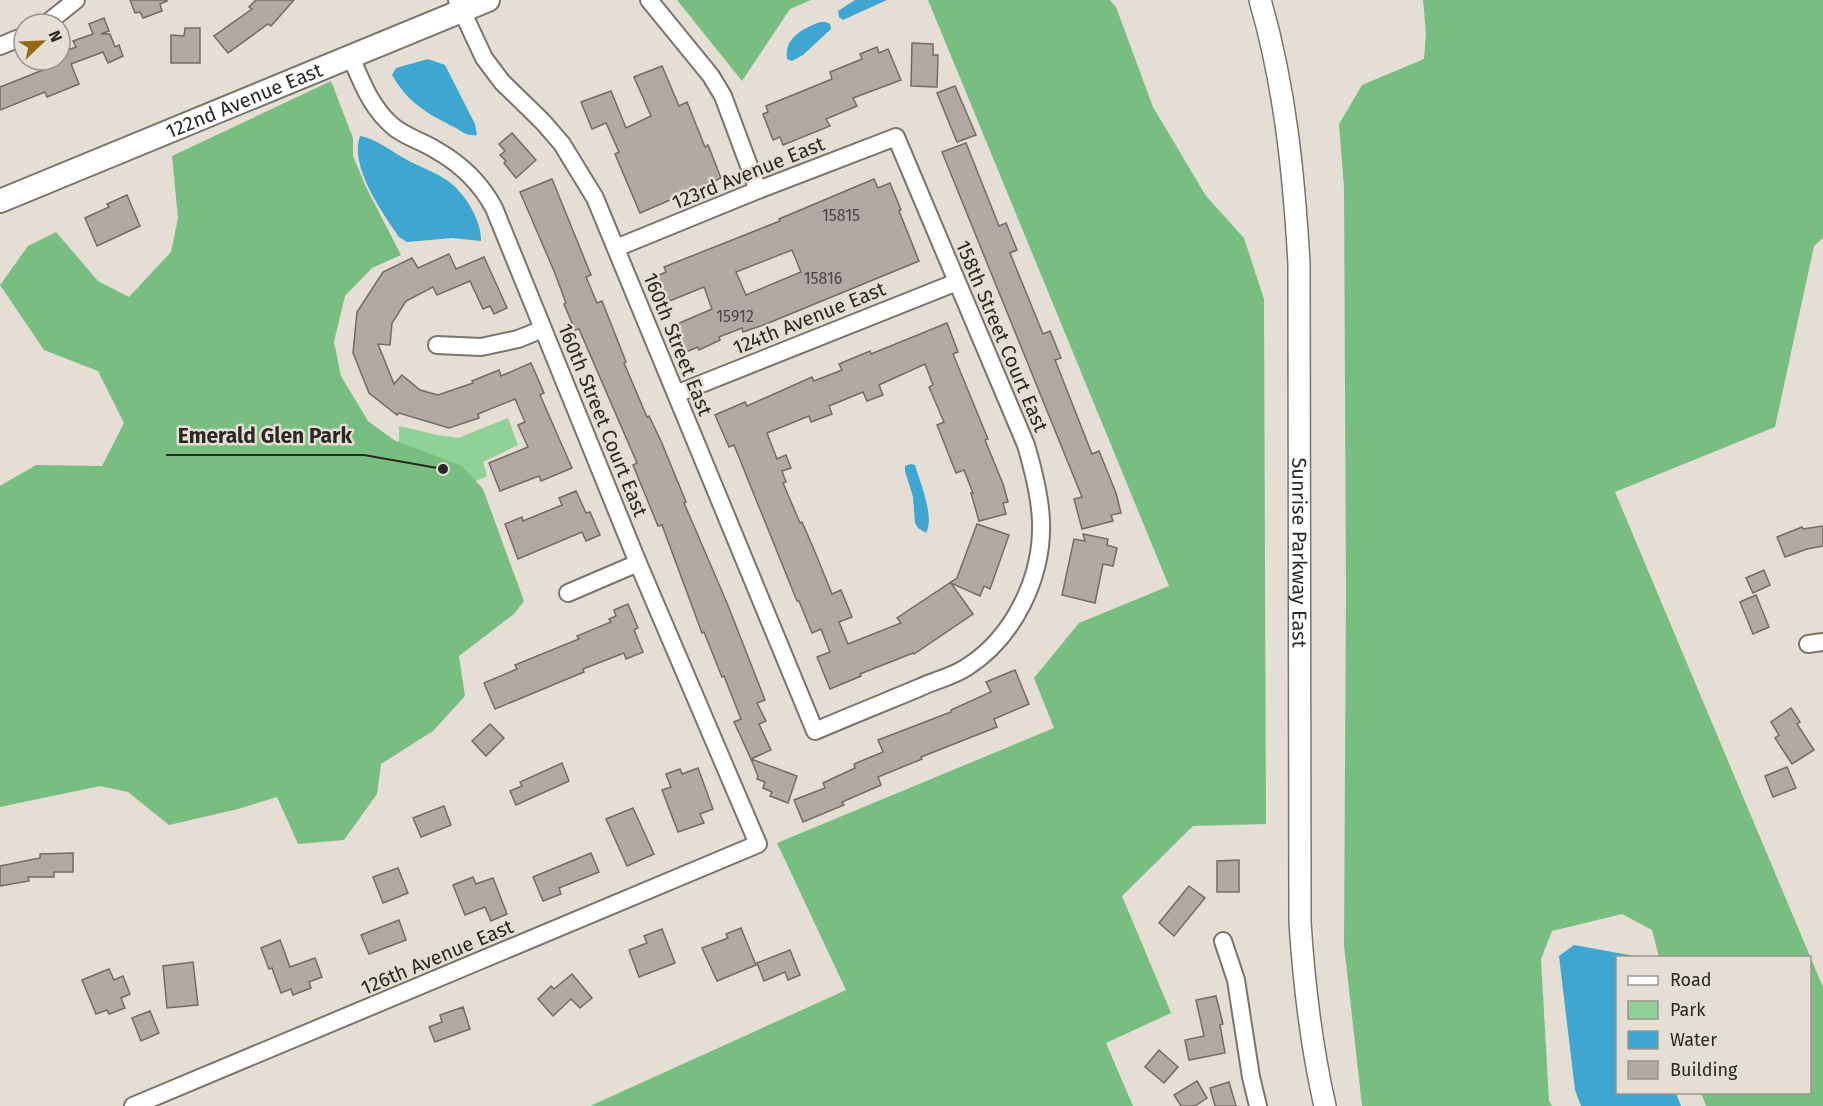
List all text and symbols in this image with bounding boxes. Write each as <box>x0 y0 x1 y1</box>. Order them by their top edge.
north arrow <box>12 12 72 72</box>
text: N <box>45 28 66 45</box>
street label: 122nd Avenue East <box>162 57 327 143</box>
street label: 123rd Avenue East <box>668 131 828 215</box>
house number: 15815 <box>822 206 860 225</box>
street label: 158th Street Court East <box>951 237 1054 436</box>
street label: 160th Street East <box>638 269 718 420</box>
house number: 15816 <box>804 269 842 288</box>
street label: 124th Avenue East <box>729 276 889 360</box>
house number: 15912 <box>716 307 754 326</box>
street label: 160th Street Court East <box>553 320 653 521</box>
callout: Emerald Glen Park <box>166 416 364 455</box>
text: Emerald Glen Park <box>178 423 353 449</box>
street label: Sunrise Parkway East <box>1287 457 1312 648</box>
street label: 126th Avenue East <box>357 914 517 1000</box>
legend <box>1616 956 1811 1094</box>
text: Road <box>1670 969 1712 991</box>
text: Park <box>1670 999 1706 1021</box>
text: Water <box>1670 1029 1717 1051</box>
text: Building <box>1670 1059 1738 1081</box>

